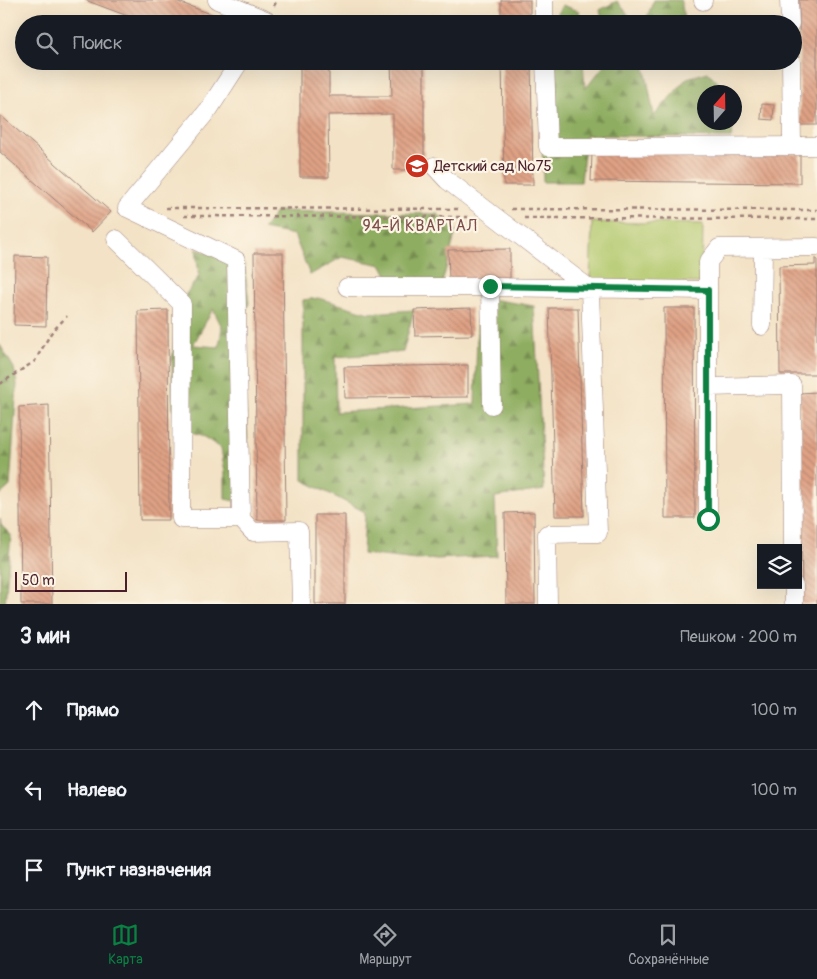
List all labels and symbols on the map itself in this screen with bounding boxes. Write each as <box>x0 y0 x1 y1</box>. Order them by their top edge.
north arrow <box>697 85 742 130</box>
school or university icon: Детский сад №75 <box>404 153 430 179</box>
place label: Детский сад №75 <box>433 157 552 176</box>
district label: 94-Й КВАРТАЛ <box>363 216 477 236</box>
route end <box>479 275 502 298</box>
route start <box>697 508 720 531</box>
scale bar <box>15 569 128 592</box>

